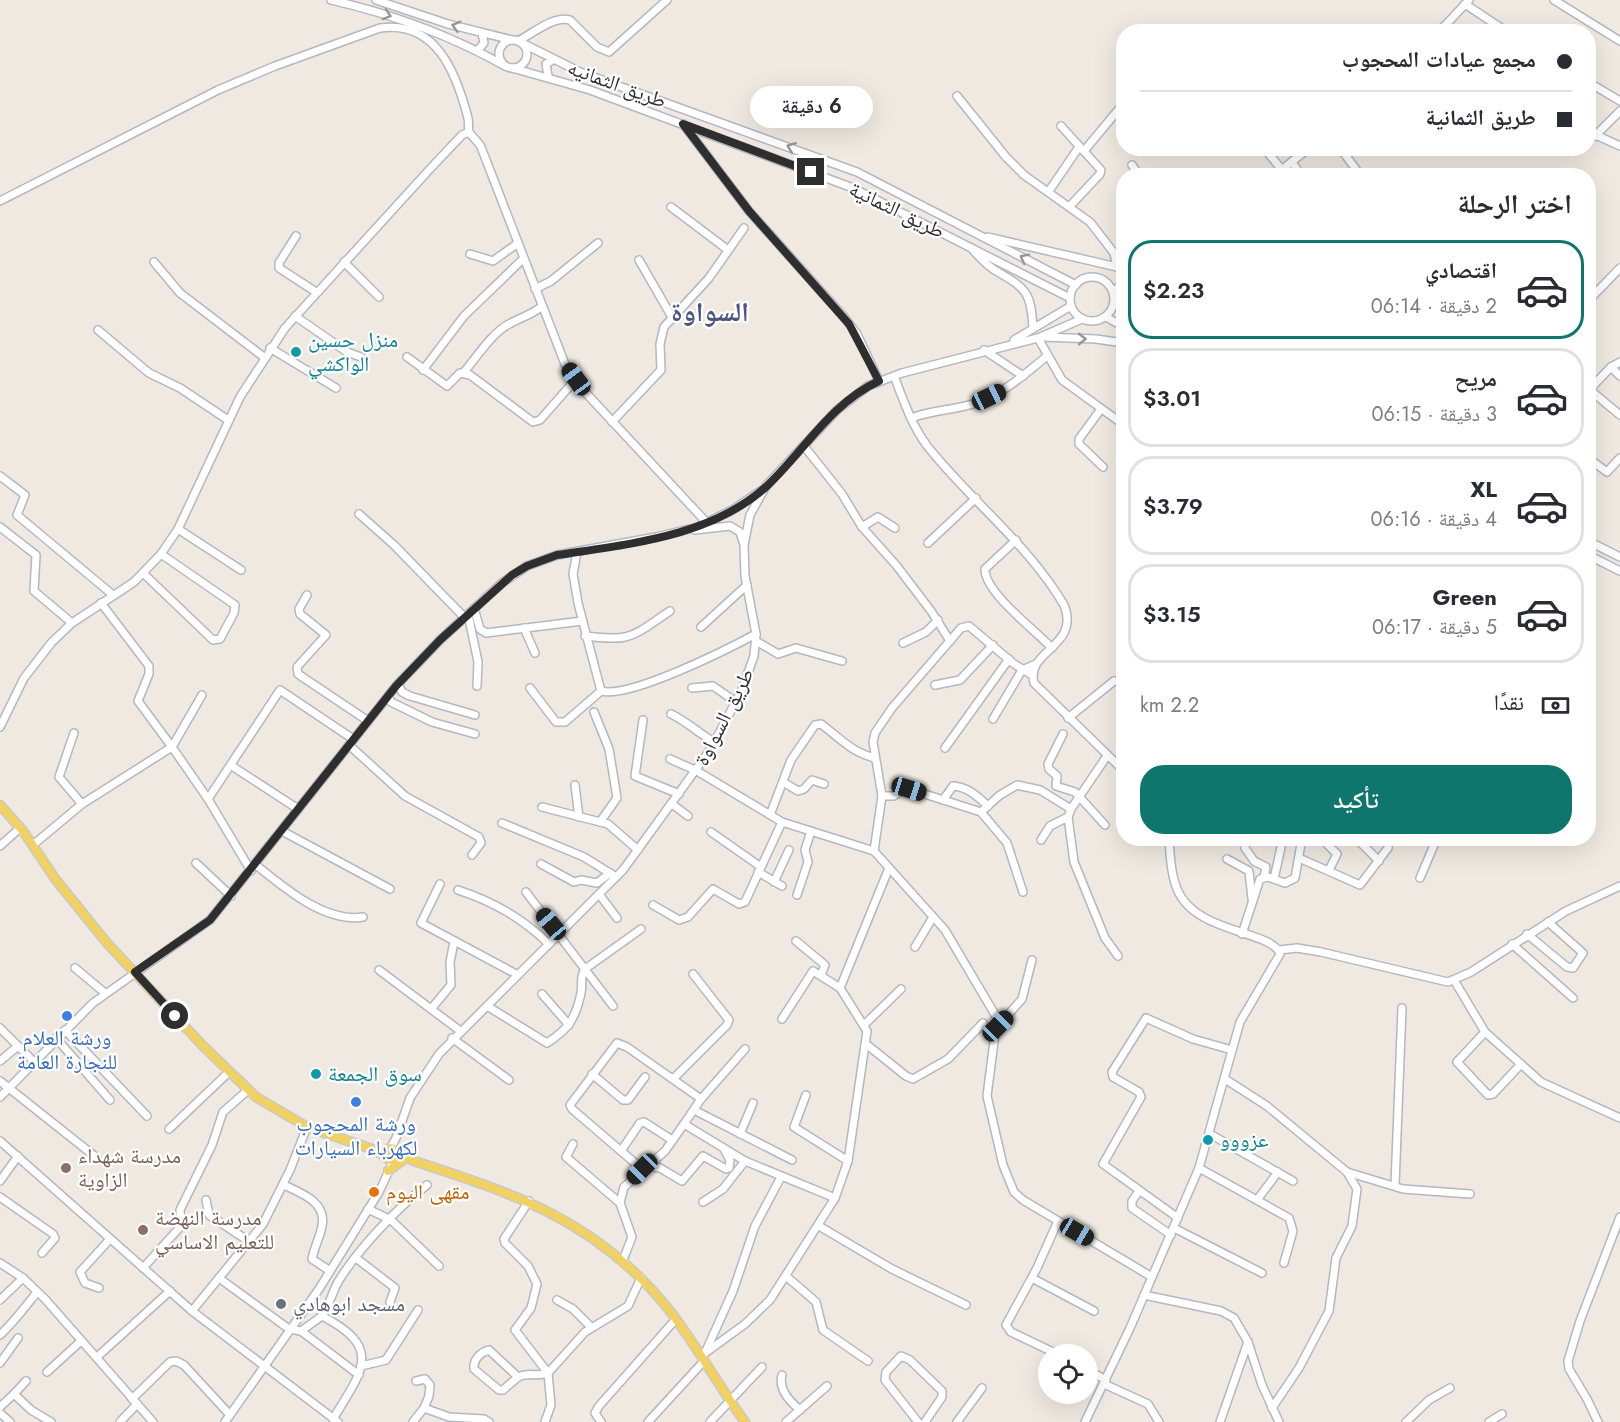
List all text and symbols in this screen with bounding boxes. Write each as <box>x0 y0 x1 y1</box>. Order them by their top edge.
one-way arrow <box>381 7 392 20</box>
one-way arrow <box>451 21 461 33</box>
text: مجمع عيادات المحجوب <box>1342 43 1536 75</box>
street label: طريق الثمانيه <box>563 52 671 116</box>
callout: 6 دقيقة <box>750 85 872 127</box>
text: 6 دقيقة <box>781 92 842 121</box>
text: طريق الثمانية <box>1425 101 1536 133</box>
one-way arrow <box>786 142 797 155</box>
route end <box>797 158 824 185</box>
street label: طريق الثمانية <box>844 174 950 246</box>
text: اختر الرحلة <box>1457 184 1572 223</box>
one-way arrow <box>1019 254 1030 265</box>
text: اقتصادي <box>1425 254 1497 286</box>
icon: car <box>1515 263 1569 317</box>
text: $2.23 <box>1143 274 1204 306</box>
district label: السواوة <box>671 292 749 331</box>
text: 2 دقيقة · 06:14 <box>1371 292 1497 321</box>
place label: منزل حسين الواكشي <box>308 325 398 380</box>
one-way arrow <box>1078 332 1087 345</box>
marker: منزل حسين الواكشي <box>289 345 303 359</box>
car <box>558 359 594 399</box>
text: مريح <box>1454 362 1497 394</box>
icon: car <box>1515 371 1569 425</box>
car <box>969 381 1009 413</box>
text: $3.01 <box>1143 382 1201 414</box>
text: 3 دقيقة · 06:15 <box>1372 400 1497 429</box>
text: XL <box>1470 473 1497 505</box>
icon: car <box>1515 479 1569 533</box>
text: $3.79 <box>1143 490 1203 522</box>
text: 4 دقيقة · 06:16 <box>1371 505 1497 534</box>
text: Green <box>1433 581 1497 613</box>
icon: car <box>1515 587 1569 641</box>
text: $3.15 <box>1143 598 1201 630</box>
text: 5 دقيقة · 06:17 <box>1372 613 1497 642</box>
street label: طريق السواوة <box>687 663 761 771</box>
text: نقدًا <box>1494 686 1524 718</box>
icon: cash <box>1539 689 1572 722</box>
text: 2.2 km <box>1140 691 1199 720</box>
button: تأكيد <box>1140 765 1572 834</box>
car <box>889 775 929 803</box>
car <box>533 904 569 944</box>
route start <box>161 1002 188 1029</box>
car <box>979 1007 1017 1045</box>
marker: ورشة العلام للنجارة العامة <box>60 1009 74 1023</box>
place label: ورشة العلام للنجارة العامة <box>17 1023 117 1077</box>
place label: سوق الجمعة <box>328 1059 422 1089</box>
marker: سوق الجمعة <box>309 1067 323 1081</box>
marker: ورشة المحجوب لكهرباء السيارات <box>349 1095 363 1109</box>
place label: ورشة المحجوب لكهرباء السيارات <box>295 1109 417 1163</box>
place label: عزووو <box>1220 1125 1269 1155</box>
marker: عزووو <box>1201 1133 1215 1147</box>
place label: مدرسة شهداء الزاوية <box>78 1141 181 1195</box>
car <box>623 1150 661 1188</box>
marker: مدرسة شهداء الزاوية <box>59 1161 73 1175</box>
place label: مقهى اليوم <box>386 1177 470 1207</box>
marker: مقهى اليوم <box>367 1185 381 1199</box>
place label: مدرسة النهضة للتعليم الاساسي <box>155 1203 274 1258</box>
car <box>1057 1215 1097 1249</box>
marker: مدرسة النهضة للتعليم الاساسي <box>136 1223 150 1237</box>
place label: مسجد ابوهادي <box>293 1289 405 1320</box>
marker: مسجد ابوهادي <box>274 1297 288 1311</box>
map controls <box>1038 1344 1098 1404</box>
button: locate <box>1038 1344 1098 1404</box>

